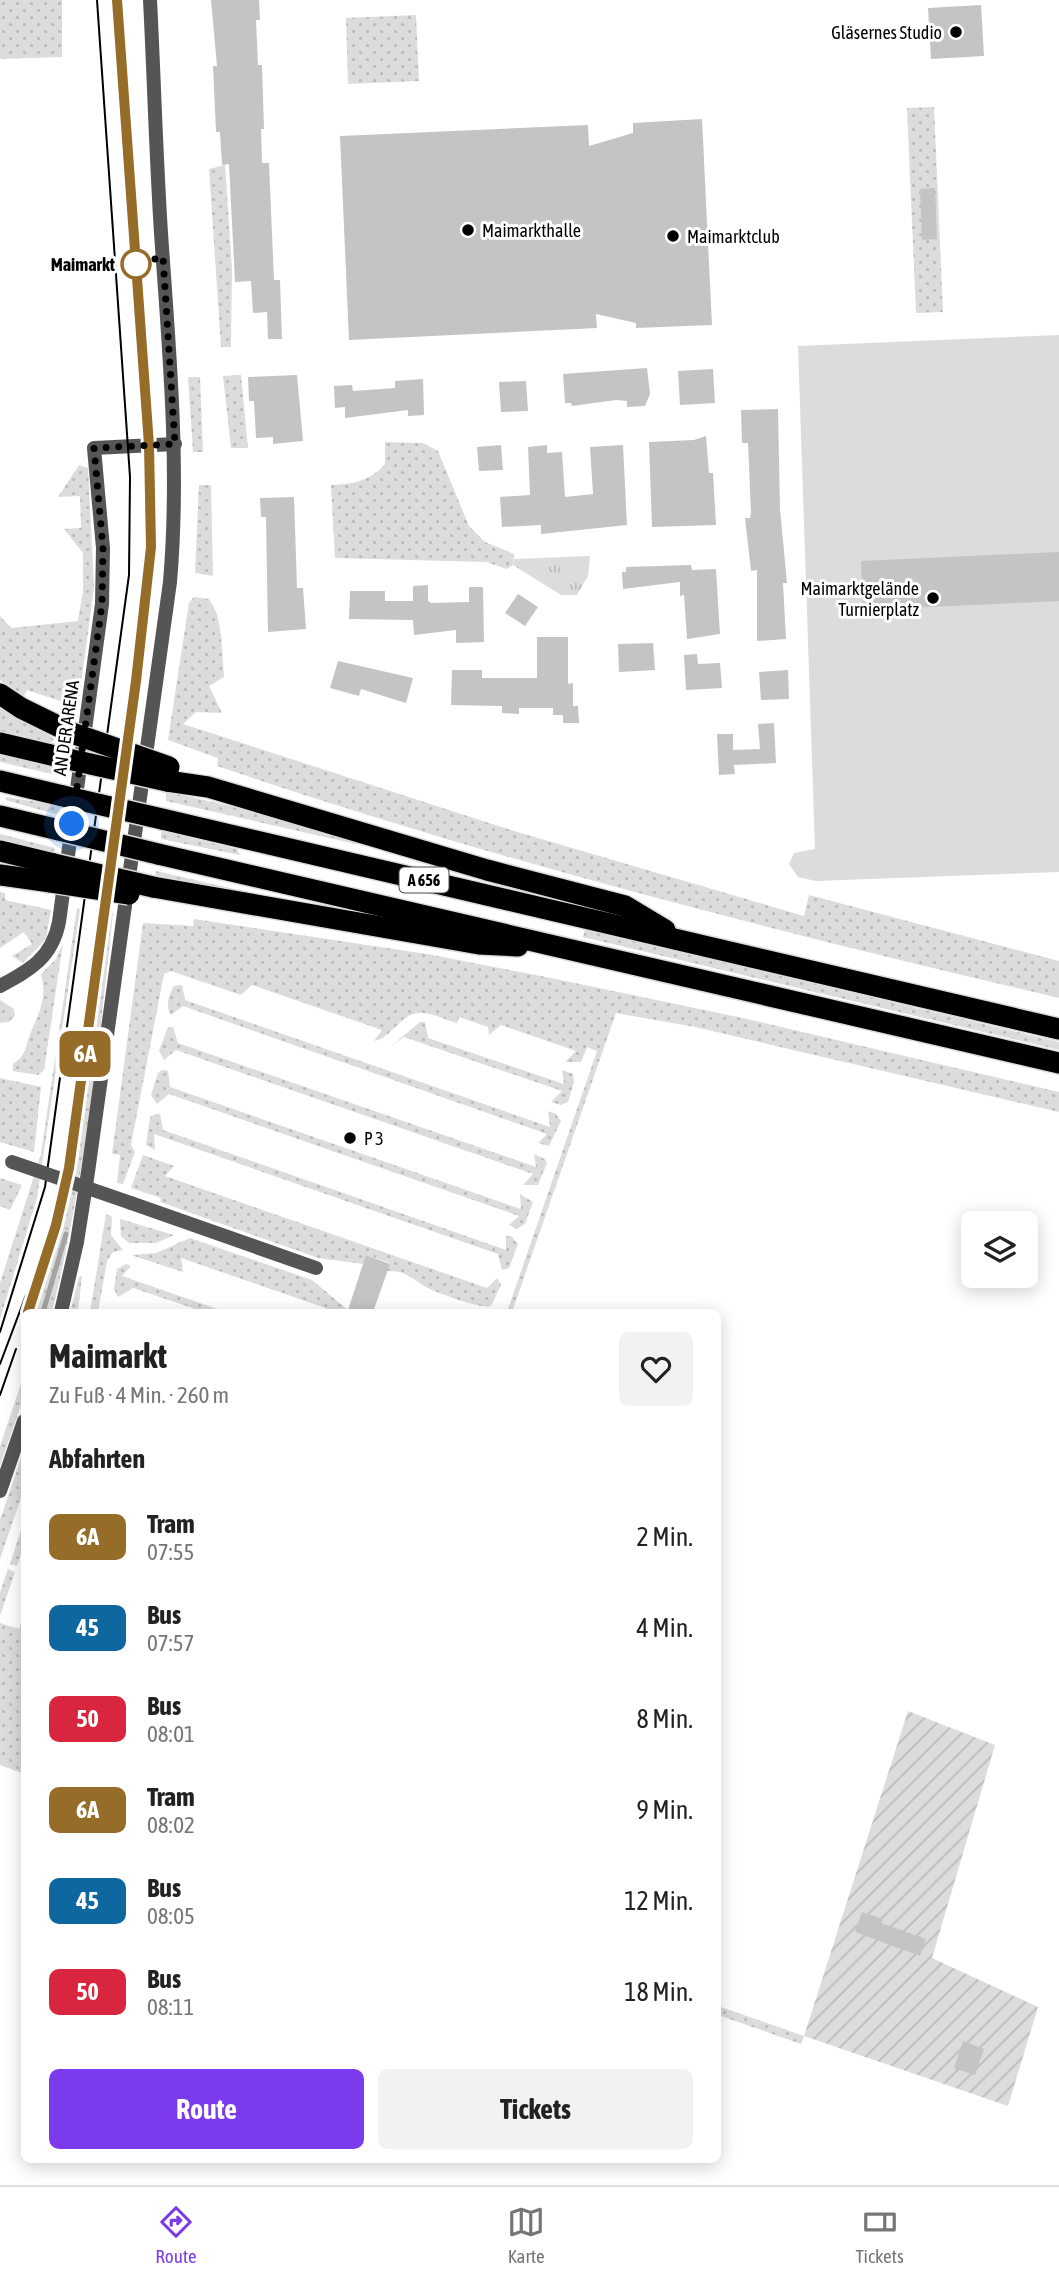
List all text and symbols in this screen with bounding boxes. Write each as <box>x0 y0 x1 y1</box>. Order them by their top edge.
place label: Gläsernes Studio <box>831 22 942 43</box>
marker: Gläsernes Studio <box>948 24 964 40</box>
place label: Maimarkthalle <box>482 220 581 241</box>
marker: Maimarkthalle <box>460 222 476 238</box>
place label: Maimarktclub <box>687 226 780 247</box>
marker: Maimarktclub <box>665 228 681 244</box>
marker: Maimarkt <box>121 249 151 279</box>
place label: Maimarkt <box>51 254 116 275</box>
place label: Maimarktgelände Turnierplatz <box>801 578 920 620</box>
marker: Maimarktgelände Turnierplatz <box>925 590 941 606</box>
street label: AN DER ARENA <box>49 679 83 777</box>
your location <box>54 806 89 841</box>
road number: A 656 <box>400 867 448 892</box>
line badge: 6A <box>54 1031 116 1077</box>
text: 6A <box>73 1040 97 1067</box>
place label: P 3 <box>364 1128 384 1149</box>
marker: P 3 <box>342 1130 358 1146</box>
map controls <box>961 1211 1038 1288</box>
button: layers <box>961 1211 1038 1288</box>
button: heart <box>619 1332 693 1406</box>
text: Maimarkt <box>49 1337 167 1375</box>
text: Zu Fuß · 4 Min. · 260 m <box>49 1382 229 1408</box>
text: Abfahrten <box>49 1444 145 1474</box>
text: Tram <box>147 1509 195 1539</box>
text: 2 Min. <box>637 1522 693 1552</box>
text: 6A <box>76 1523 99 1550</box>
text: 07:55 <box>147 1539 194 1565</box>
text: Bus <box>147 1600 181 1630</box>
text: 4 Min. <box>637 1613 693 1643</box>
text: 45 <box>76 1614 99 1641</box>
text: 07:57 <box>147 1630 194 1656</box>
text: Bus <box>147 1691 181 1721</box>
text: 8 Min. <box>637 1704 693 1734</box>
text: 50 <box>76 1705 99 1732</box>
text: 08:01 <box>147 1721 195 1747</box>
text: Tram <box>147 1782 195 1812</box>
text: 9 Min. <box>637 1795 693 1825</box>
text: 6A <box>76 1796 99 1823</box>
text: 08:02 <box>147 1812 195 1838</box>
text: Bus <box>147 1873 181 1903</box>
text: 12 Min. <box>624 1886 693 1916</box>
text: 45 <box>76 1887 99 1914</box>
text: 08:05 <box>147 1903 195 1929</box>
text: Bus <box>147 1964 181 1994</box>
text: 18 Min. <box>624 1977 693 2007</box>
text: 50 <box>76 1978 99 2005</box>
text: 08:11 <box>147 1994 194 2020</box>
button: Route <box>49 2069 364 2149</box>
button: Tickets <box>378 2069 693 2149</box>
tab: Route <box>155 2203 197 2267</box>
tab: Karte <box>507 2203 545 2267</box>
tab: Tickets <box>856 2203 904 2267</box>

